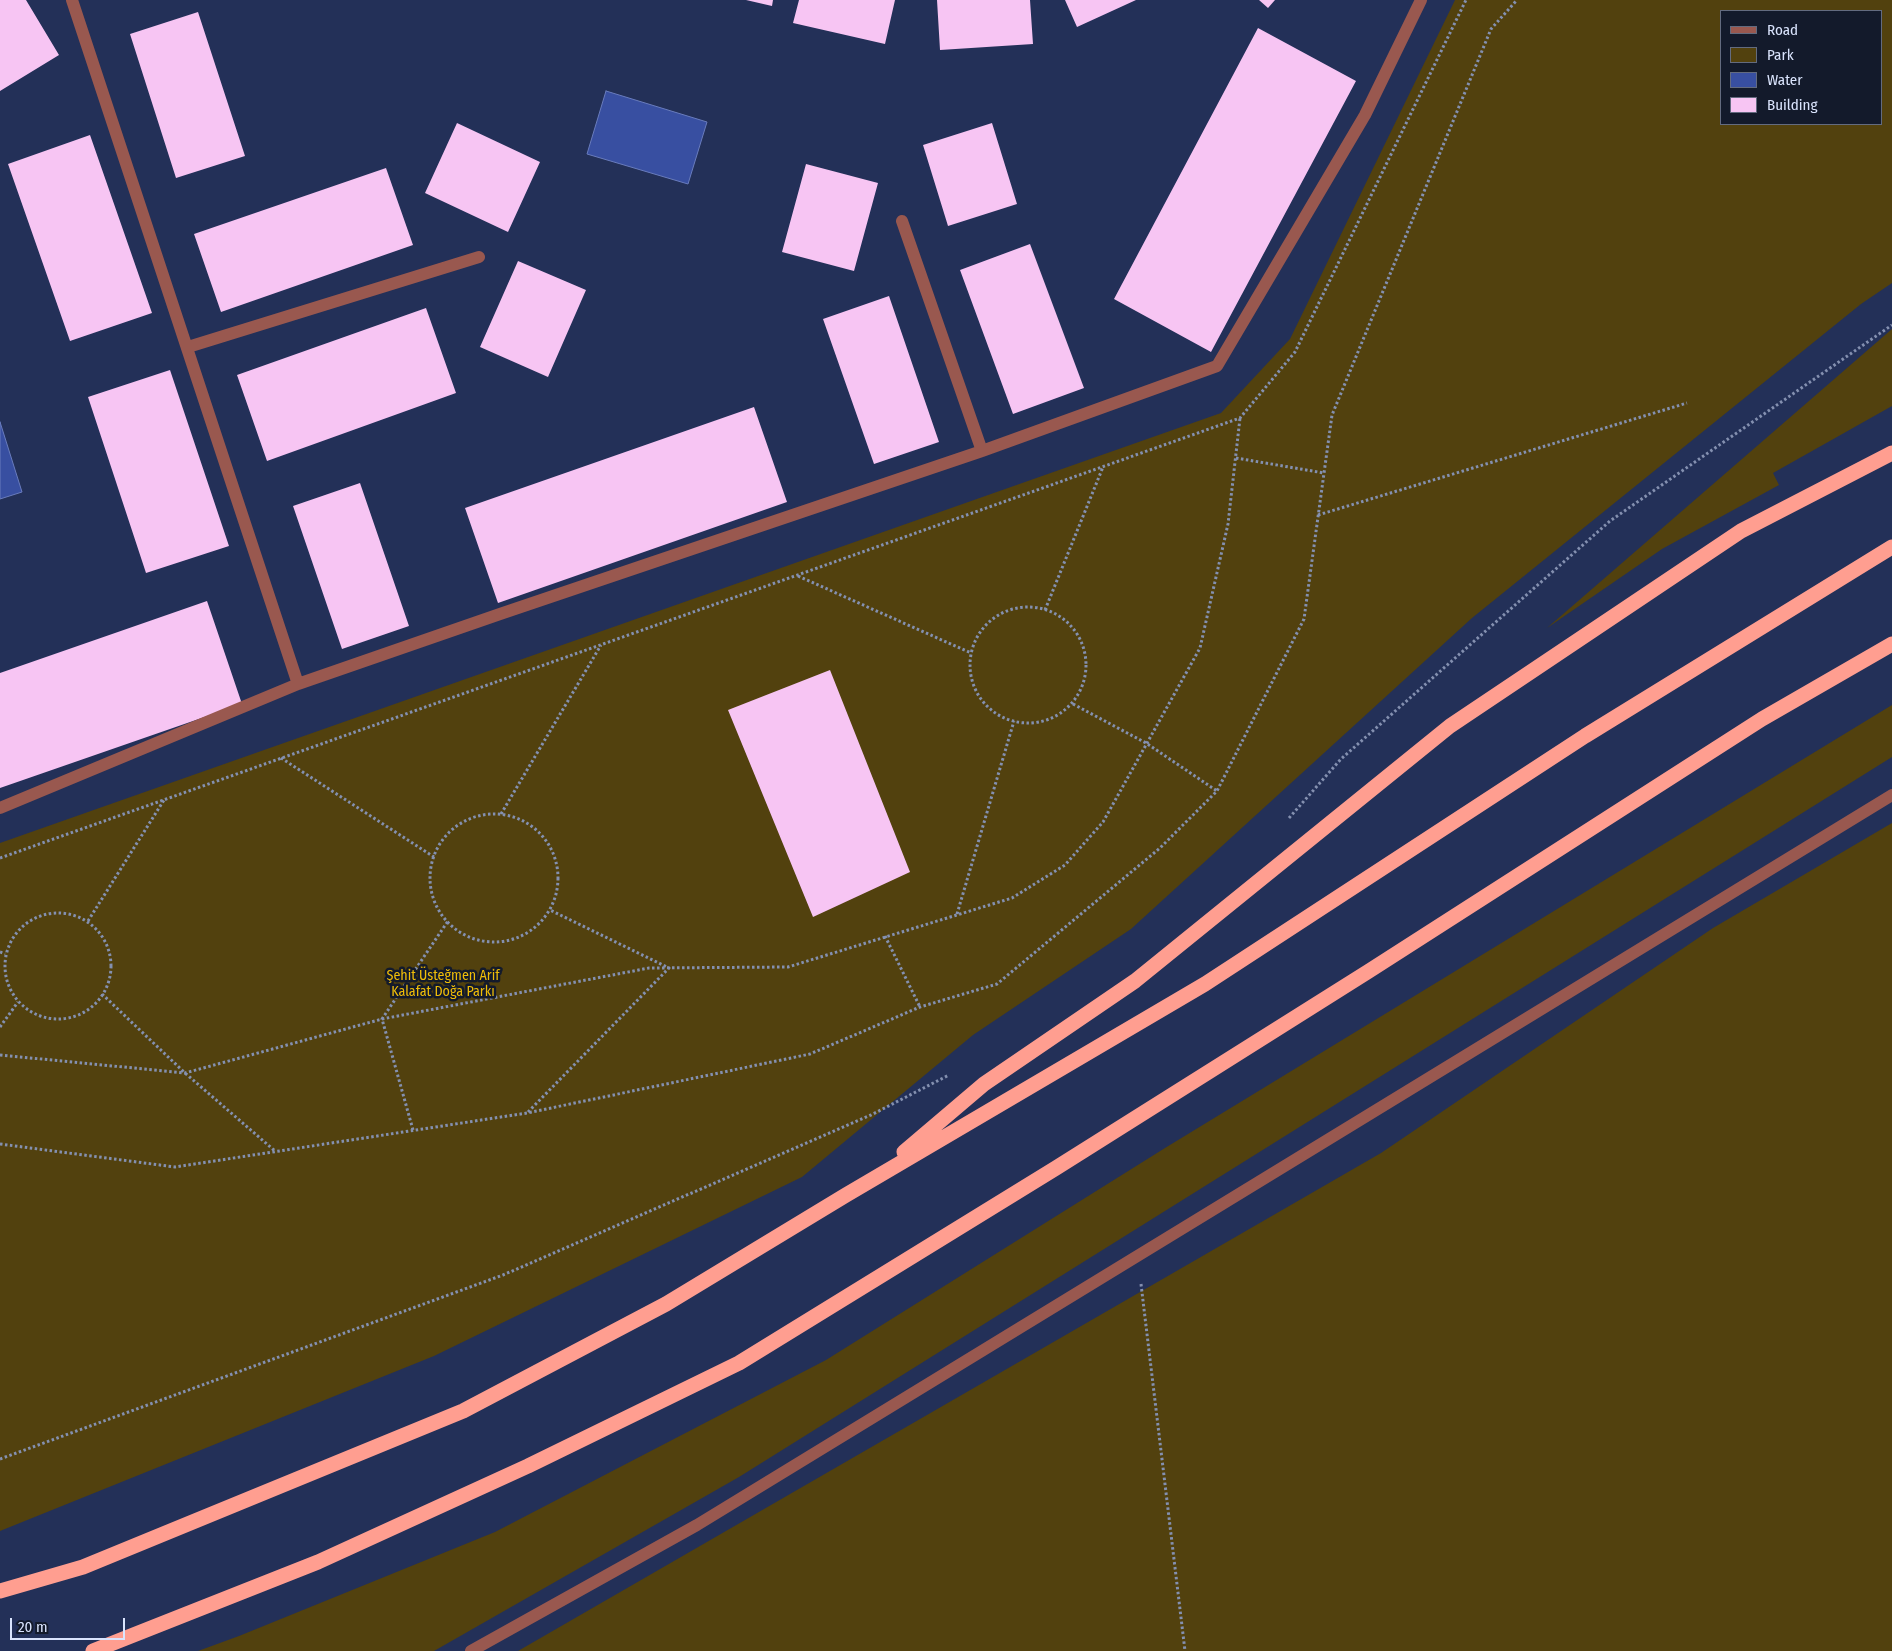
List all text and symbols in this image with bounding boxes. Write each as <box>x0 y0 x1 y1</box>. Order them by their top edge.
legend <box>1720 10 1882 125</box>
text: Road <box>1767 21 1798 39</box>
text: Park <box>1767 46 1794 64</box>
text: Water <box>1767 71 1802 89</box>
text: Building <box>1767 96 1818 114</box>
park label: Şehit Üsteğmen Arif Kalafat Doğa Parkı <box>386 968 500 1000</box>
scale bar <box>12 1608 128 1640</box>
text: 20 m <box>18 1618 48 1636</box>

